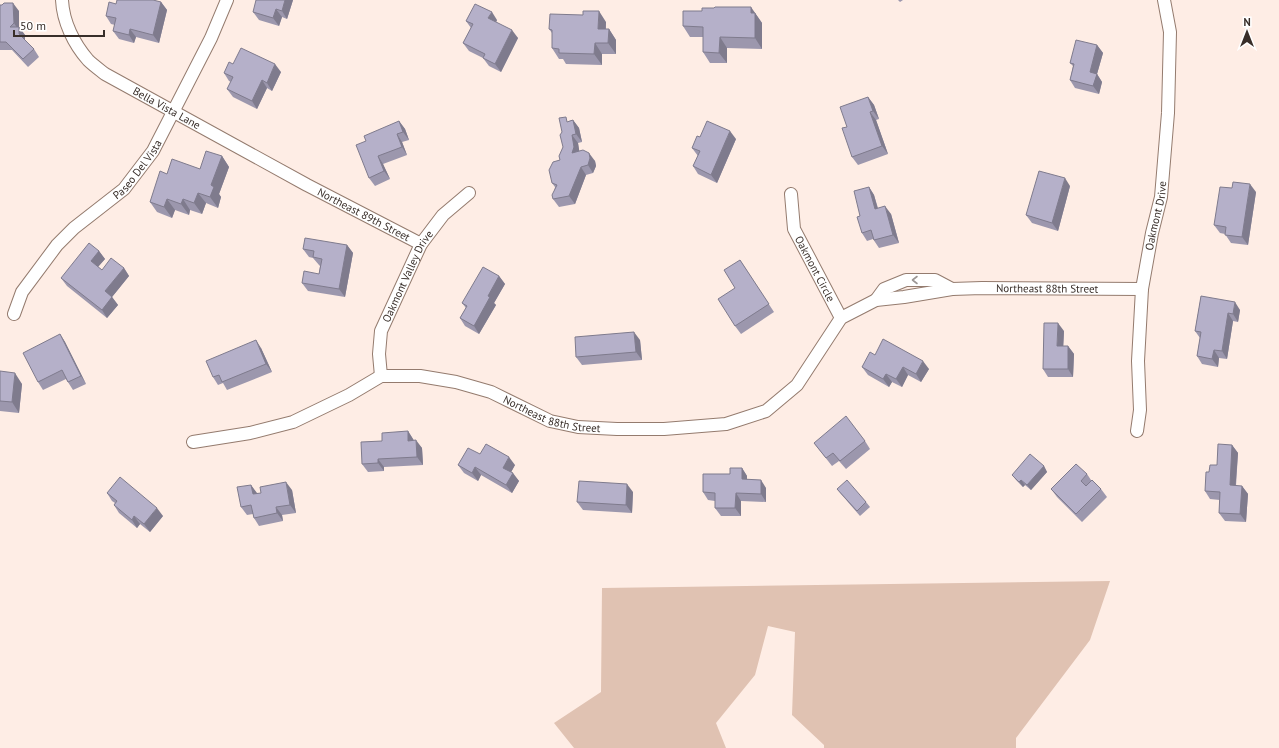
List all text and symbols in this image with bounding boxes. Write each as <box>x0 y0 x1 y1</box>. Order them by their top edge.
scale bar <box>14 12 104 38</box>
north arrow <box>1227 12 1267 52</box>
text: N <box>1243 15 1251 29</box>
text: 50 m <box>20 18 46 33</box>
street label: Bella Vista Lane <box>130 84 203 132</box>
street label: Paseo Del Vista <box>110 137 165 202</box>
street label: Oakmont Drive <box>1142 180 1169 251</box>
street label: Northeast 89th Street <box>315 185 413 244</box>
street label: Oakmont Valley Drive <box>379 227 436 324</box>
street label: Oakmont Circle <box>792 233 838 304</box>
one-way arrow <box>912 276 918 284</box>
street label: Northeast 88th Street <box>996 281 1099 296</box>
street label: Northeast 88th Street <box>501 392 601 435</box>

